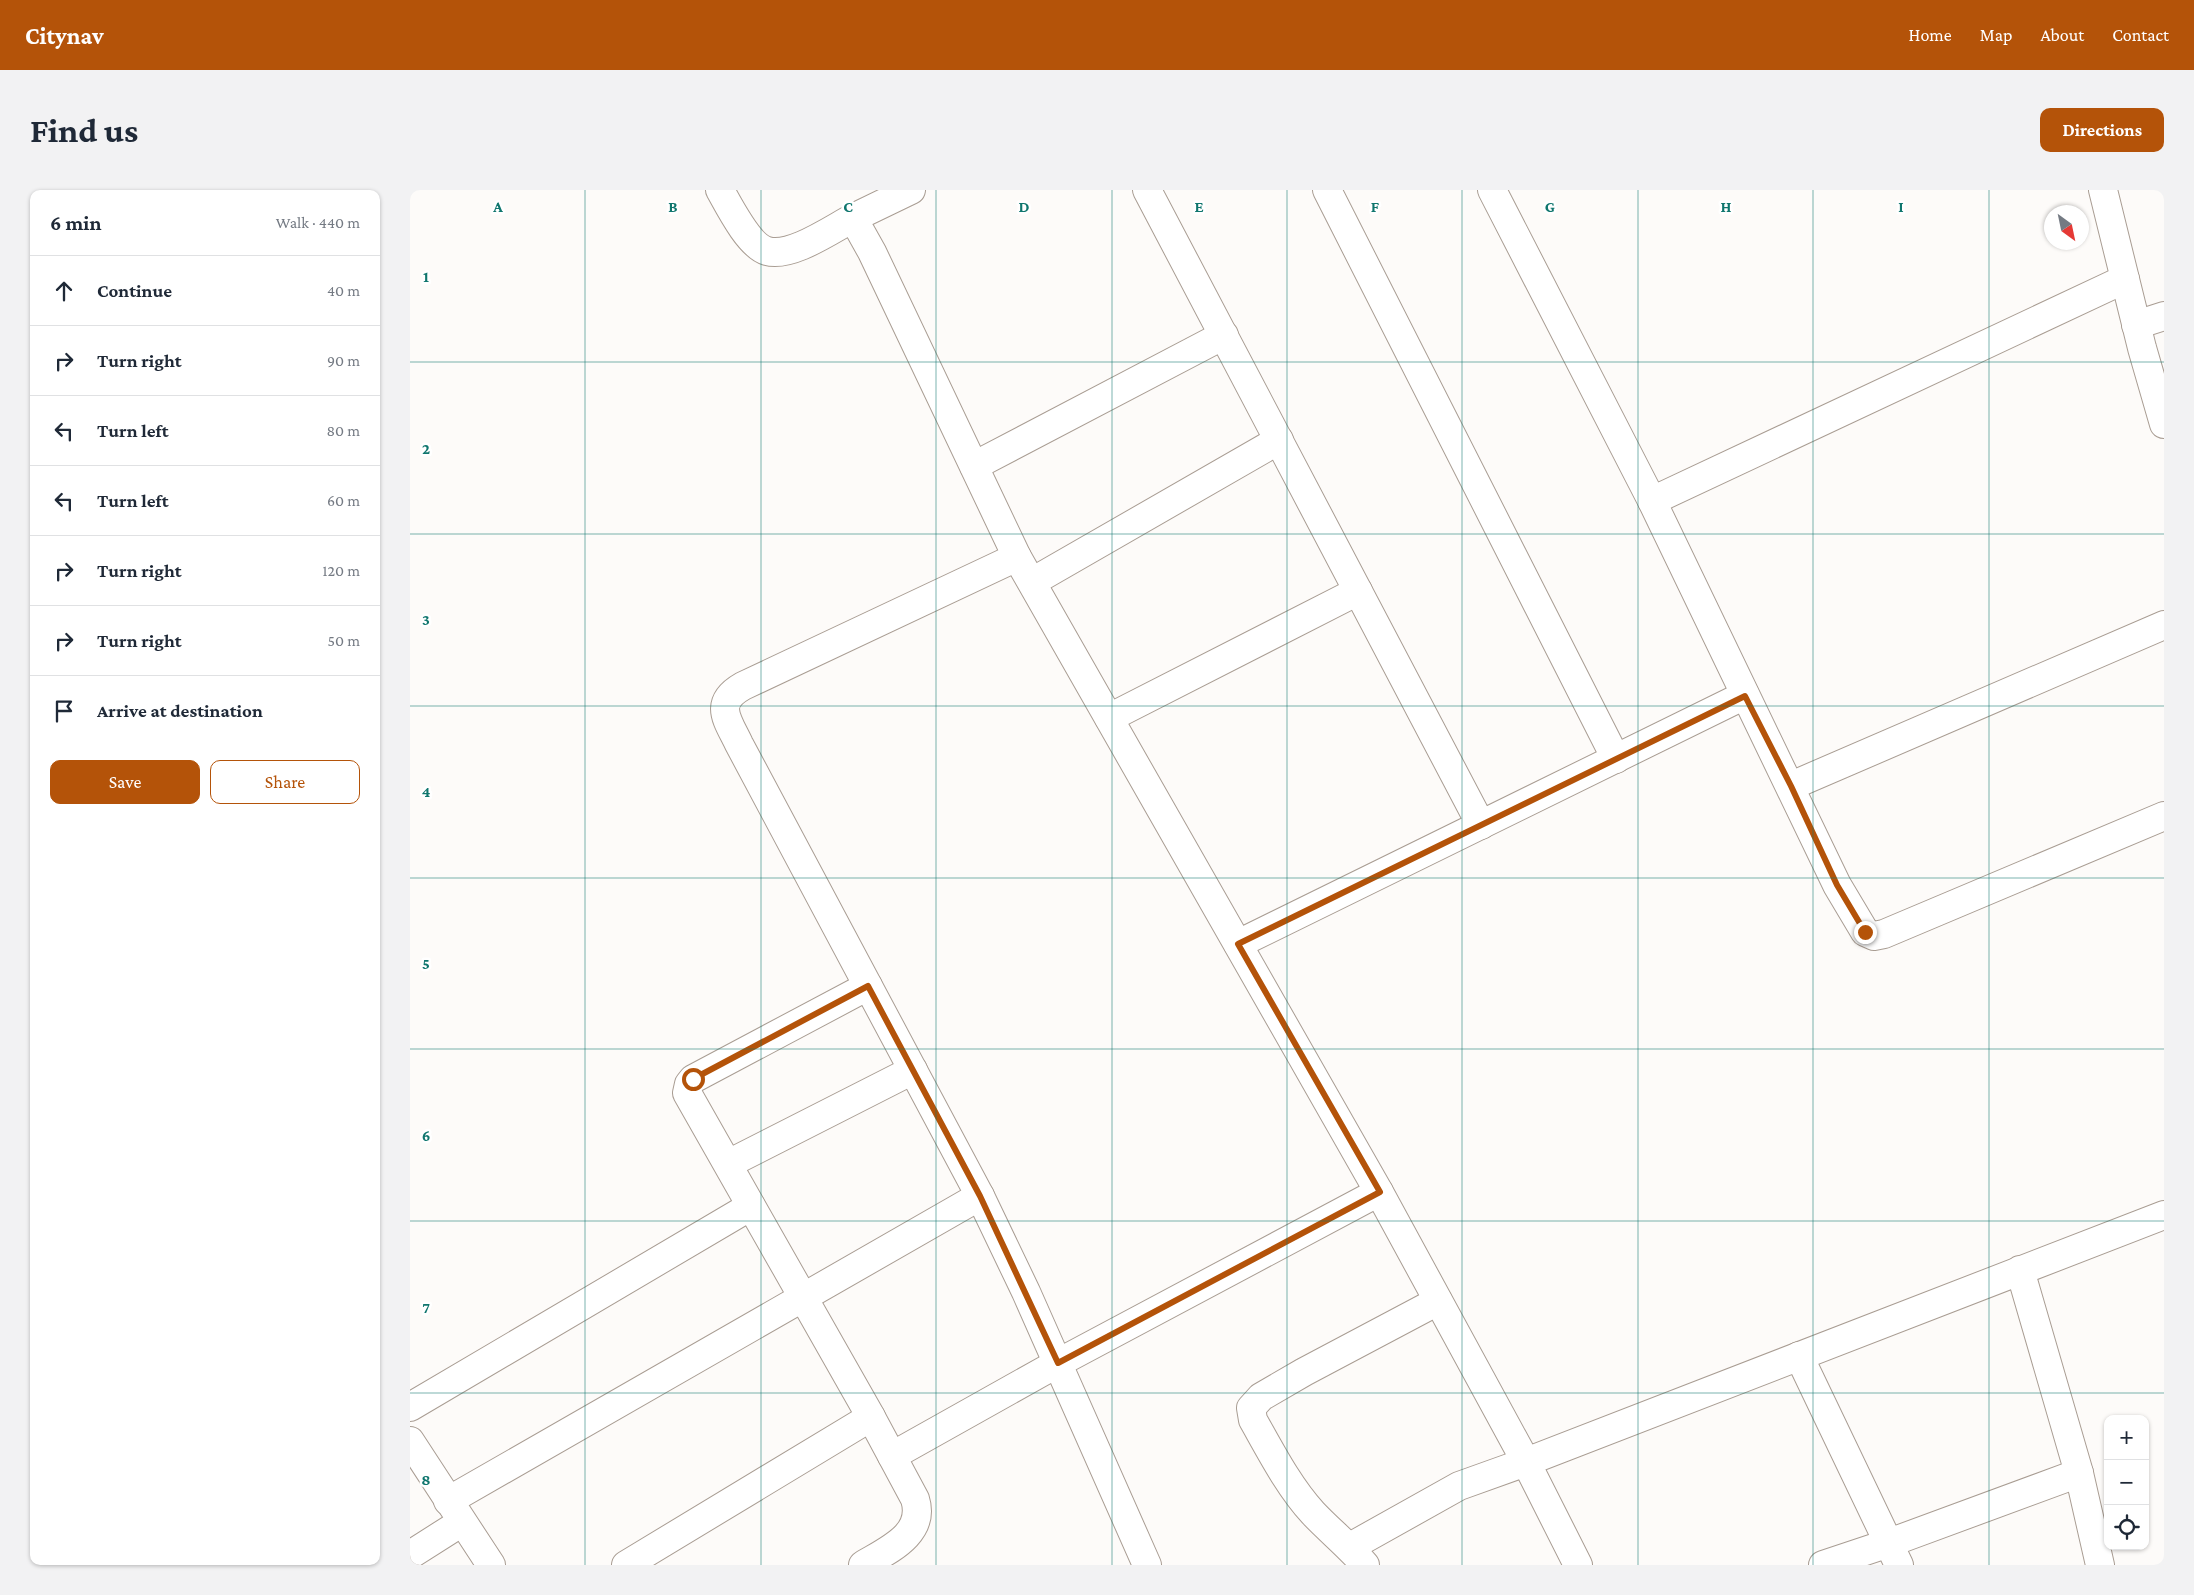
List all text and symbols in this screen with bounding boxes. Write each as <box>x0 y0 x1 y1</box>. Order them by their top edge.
text: Citynav <box>25 22 104 49</box>
text: Home <box>1909 25 1952 45</box>
text: Map <box>1980 25 2012 45</box>
text: About <box>2040 25 2084 45</box>
text: Contact <box>2112 25 2169 45</box>
button: Directions <box>2040 108 2164 152</box>
text: Find us <box>30 111 138 150</box>
text: A <box>492 198 503 215</box>
text: B <box>668 198 678 215</box>
text: C <box>843 198 853 215</box>
text: D <box>1018 198 1030 215</box>
text: E <box>1194 198 1204 215</box>
text: F <box>1371 198 1380 215</box>
text: G <box>1545 198 1555 215</box>
text: H <box>1721 198 1732 215</box>
text: I <box>1898 198 1904 215</box>
north arrow <box>2044 205 2089 250</box>
text: 6 min <box>50 211 101 235</box>
text: Walk · 440 m <box>276 214 360 231</box>
text: 1 <box>423 268 429 285</box>
icon: ahead <box>50 277 78 305</box>
text: Continue <box>97 280 172 301</box>
text: 40 m <box>327 282 360 299</box>
icon: right <box>50 347 78 375</box>
text: Turn right <box>97 350 182 371</box>
text: 90 m <box>327 352 360 369</box>
icon: left <box>50 417 78 445</box>
text: Turn left <box>97 420 169 441</box>
text: 80 m <box>326 422 360 439</box>
text: 2 <box>422 440 430 457</box>
icon: left <box>50 487 78 515</box>
text: Turn left <box>97 490 169 511</box>
text: 60 m <box>327 492 360 509</box>
icon: right <box>50 557 78 585</box>
text: Turn right <box>97 560 182 581</box>
text: 120 m <box>322 562 360 579</box>
text: 3 <box>422 611 430 628</box>
icon: right <box>50 627 78 655</box>
text: Turn right <box>97 630 182 651</box>
text: 50 m <box>328 632 360 649</box>
icon: arrive <box>50 697 78 725</box>
text: Arrive at destination <box>97 700 263 721</box>
button: Save <box>50 760 200 804</box>
button: Share <box>210 760 360 804</box>
text: 4 <box>422 783 431 800</box>
route end <box>1854 921 1877 944</box>
text: 5 <box>422 955 430 972</box>
route start <box>682 1068 705 1091</box>
text: 6 <box>422 1127 430 1144</box>
text: 7 <box>422 1299 430 1316</box>
map controls <box>2104 1415 2149 1550</box>
button: + <box>2104 1415 2149 1460</box>
button: − <box>2104 1460 2149 1505</box>
text: 8 <box>421 1471 431 1488</box>
button: locate <box>2104 1505 2149 1550</box>

